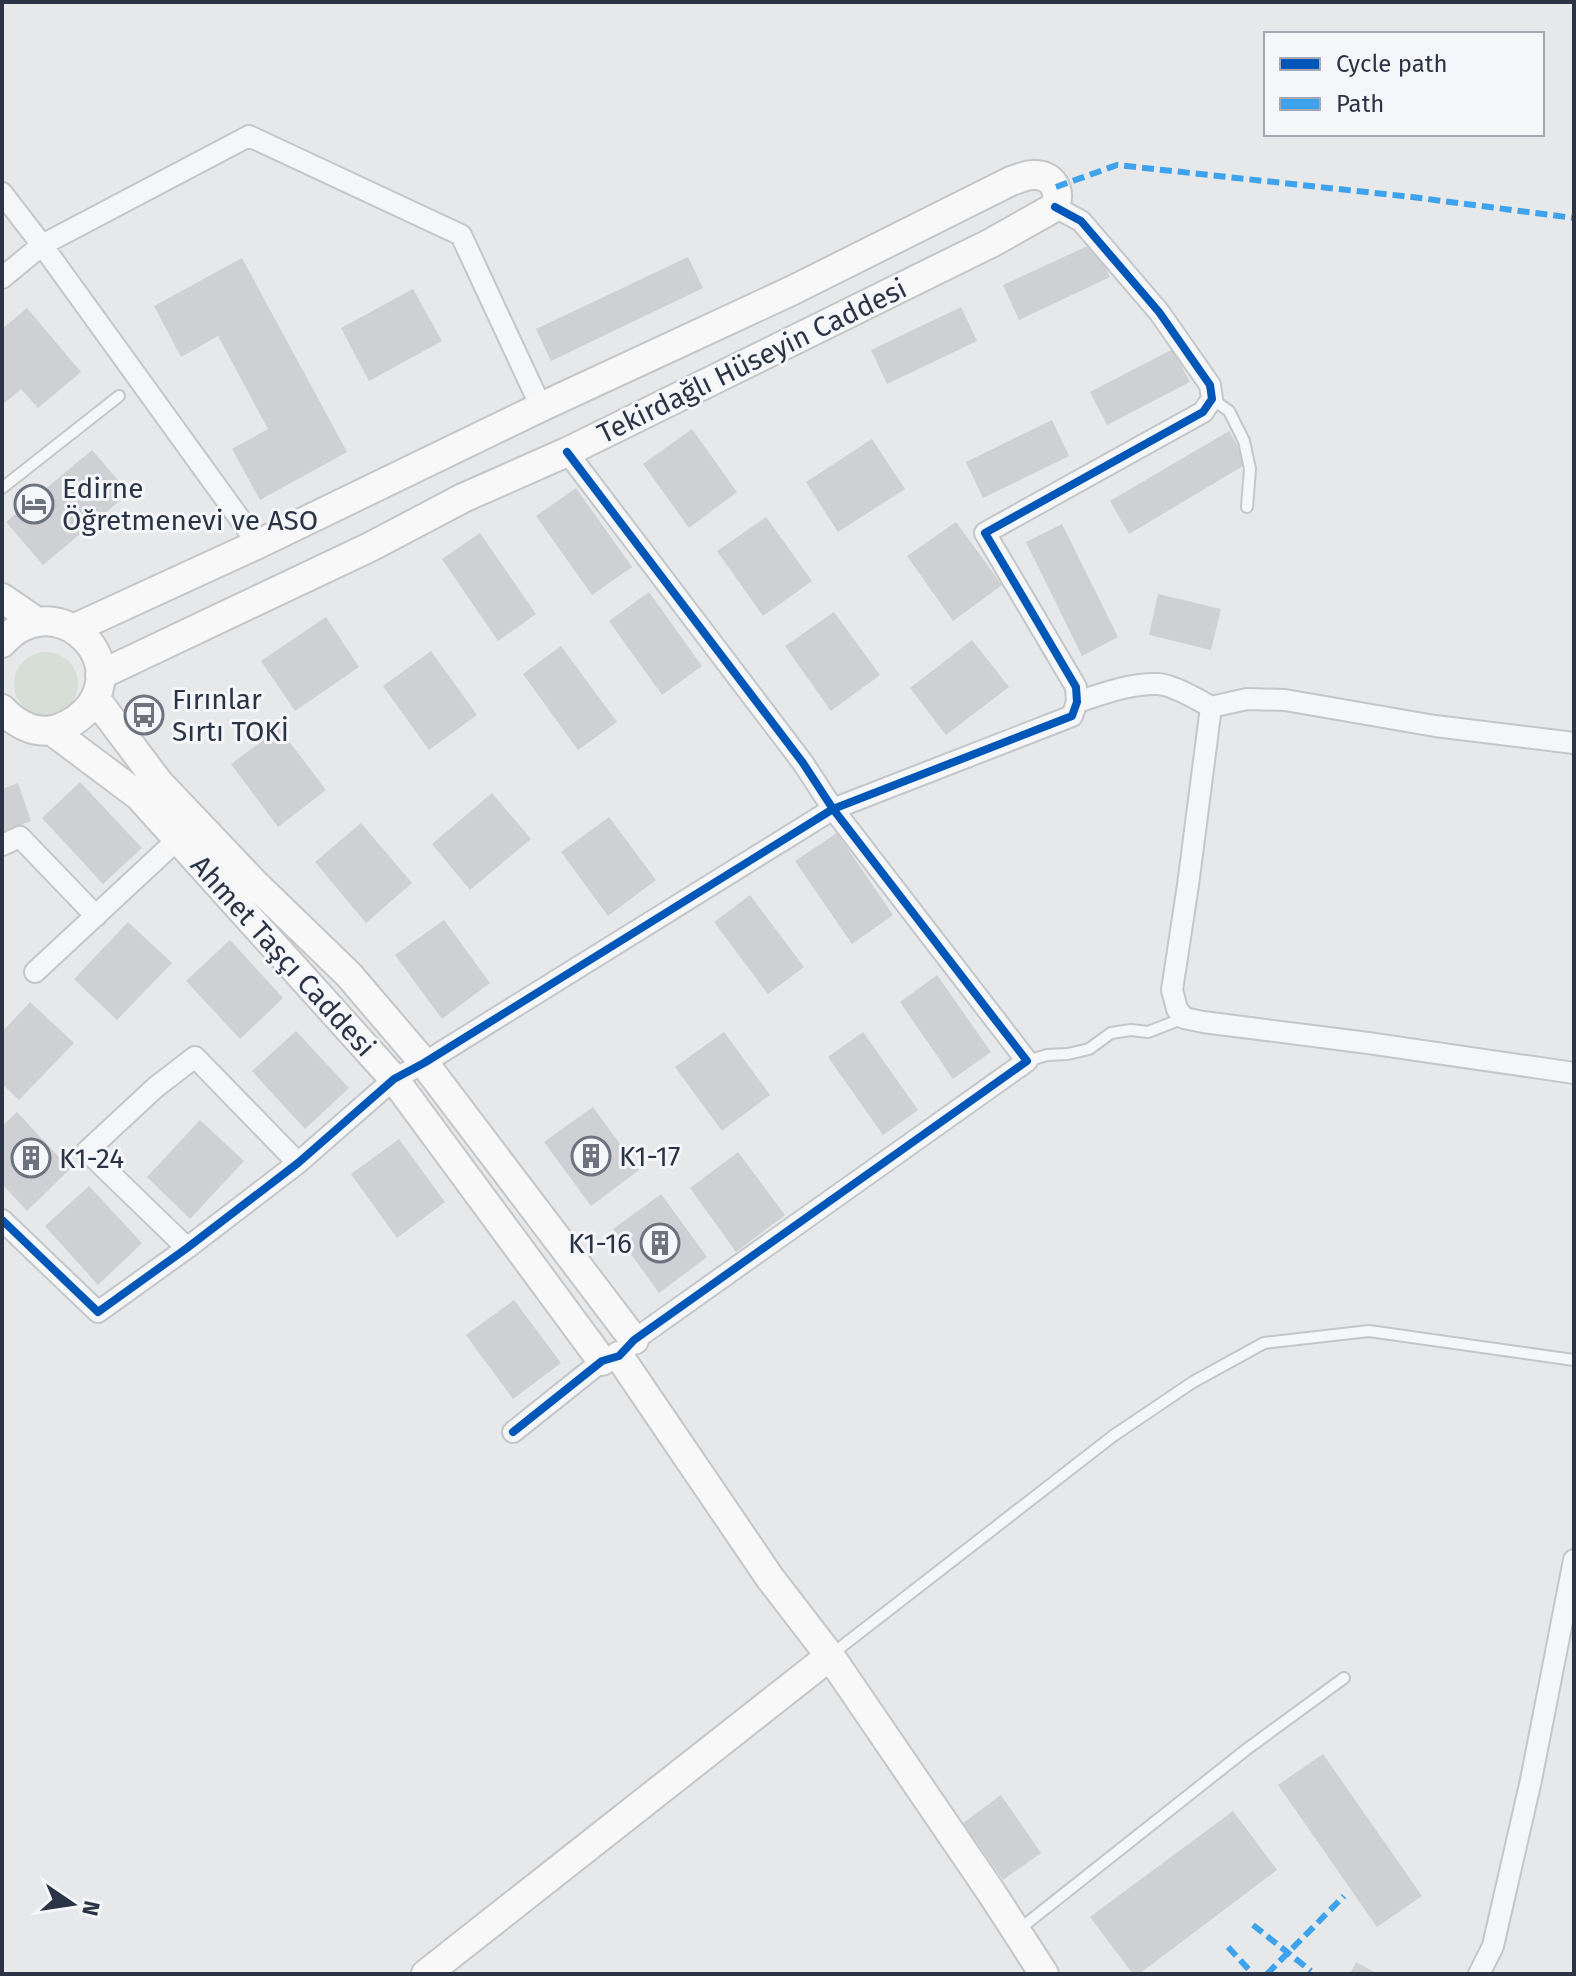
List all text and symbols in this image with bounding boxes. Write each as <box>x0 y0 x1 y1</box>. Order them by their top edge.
legend <box>1264 32 1544 136</box>
text: Cycle path <box>1336 50 1448 78</box>
text: Path <box>1336 90 1384 118</box>
street label: Tekirdağlı Hüseyin Caddesi <box>592 272 912 450</box>
place label: Edirne Öğretmenevi ve ASO <box>62 472 318 537</box>
hotel icon: Edirne Öğretmenevi ve ASO <box>13 483 55 525</box>
place label: Fırınlar Sırtı TOKİ <box>172 683 289 748</box>
bus stop icon: Fırınlar Sırtı TOKİ <box>123 694 165 736</box>
street label: Ahmet Taşçı Caddesi <box>184 849 382 1063</box>
building icon: K1-17 <box>570 1135 612 1177</box>
building icon: K1-24 <box>10 1137 52 1179</box>
place label: K1-17 <box>619 1140 680 1173</box>
place label: K1-24 <box>59 1142 124 1175</box>
building icon: K1-16 <box>639 1222 681 1264</box>
place label: K1-16 <box>568 1227 632 1260</box>
north arrow <box>32 1864 112 1944</box>
text: N <box>76 1898 106 1919</box>

